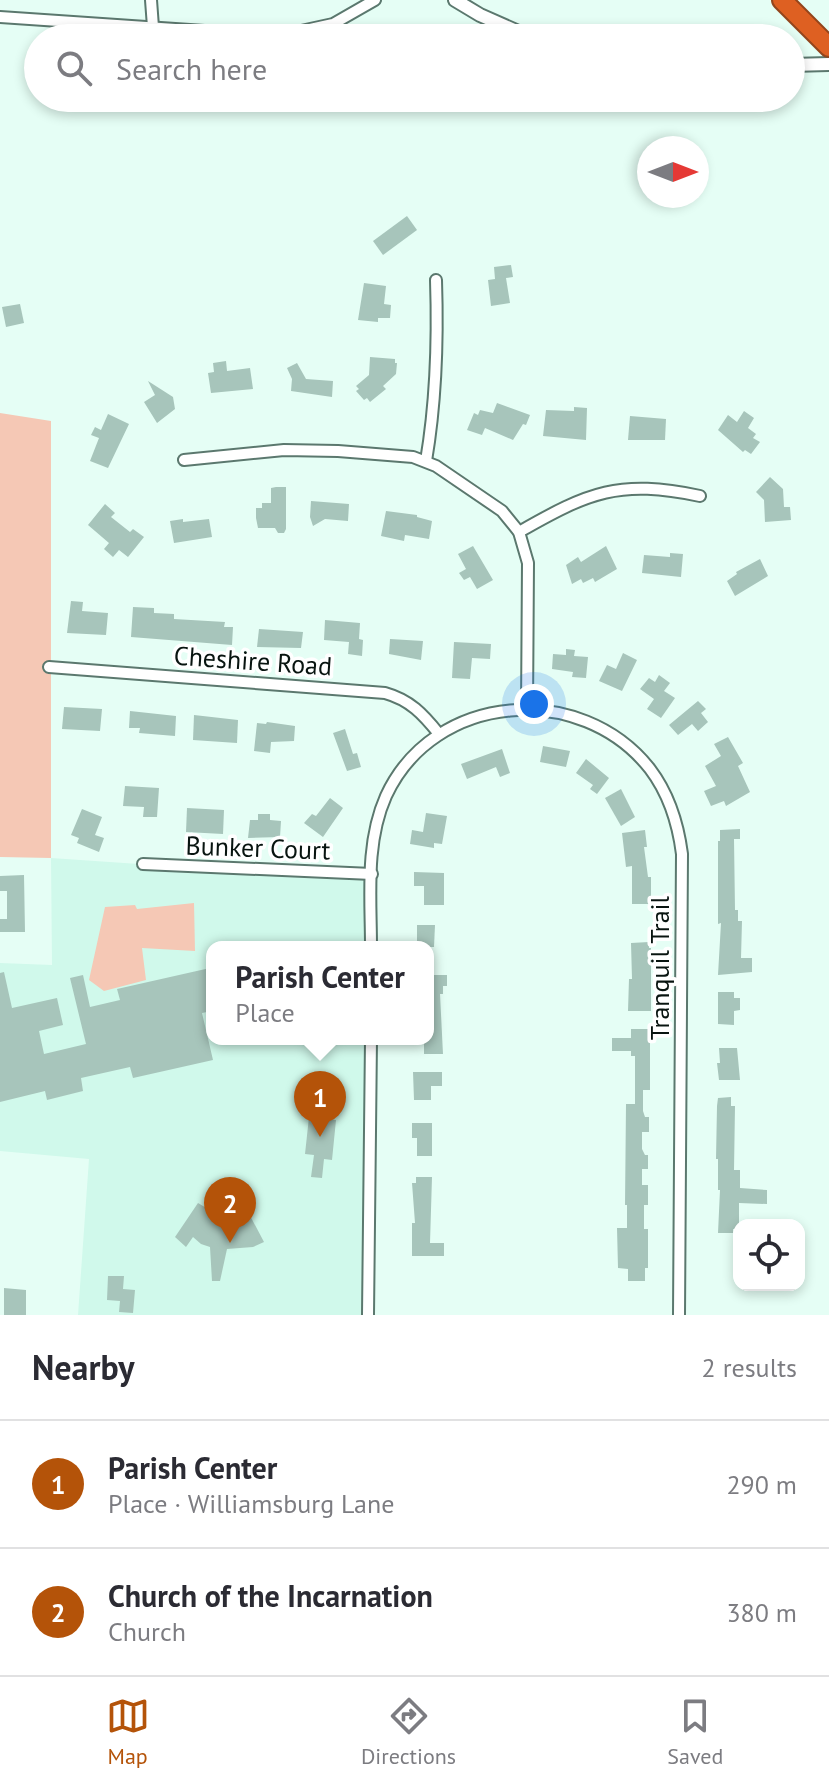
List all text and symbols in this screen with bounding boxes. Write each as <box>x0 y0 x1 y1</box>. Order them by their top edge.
search box <box>24 24 805 112</box>
icon: search <box>52 46 96 90</box>
text: Search here <box>116 49 267 88</box>
north arrow <box>637 136 709 208</box>
street label: Cheshire Road <box>173 639 333 682</box>
your location <box>514 684 554 724</box>
street label: Bunker Court <box>185 828 331 867</box>
street label: Tranquil Trail <box>643 895 676 1040</box>
popup <box>206 941 434 1045</box>
text: Parish Center <box>235 957 405 996</box>
text: Place <box>235 996 295 1029</box>
pin: 1 <box>294 1071 346 1137</box>
pin: 2 <box>204 1177 256 1243</box>
map controls <box>733 1219 805 1291</box>
button: locate <box>733 1219 805 1291</box>
text: Nearby <box>32 1345 134 1389</box>
text: 2 results <box>702 1351 797 1384</box>
text: Parish Center <box>108 1448 277 1487</box>
text: 1 <box>51 1468 65 1501</box>
text: 290 m <box>726 1468 797 1501</box>
text: Place · Williamsburg Lane <box>108 1487 394 1520</box>
text: Church of the Incarnation <box>108 1576 433 1615</box>
text: 2 <box>51 1596 65 1629</box>
text: 380 m <box>726 1596 797 1629</box>
text: Church <box>108 1615 186 1648</box>
tab: Map <box>106 1694 150 1770</box>
tab: Directions <box>361 1694 456 1770</box>
tab: Saved <box>667 1694 723 1770</box>

